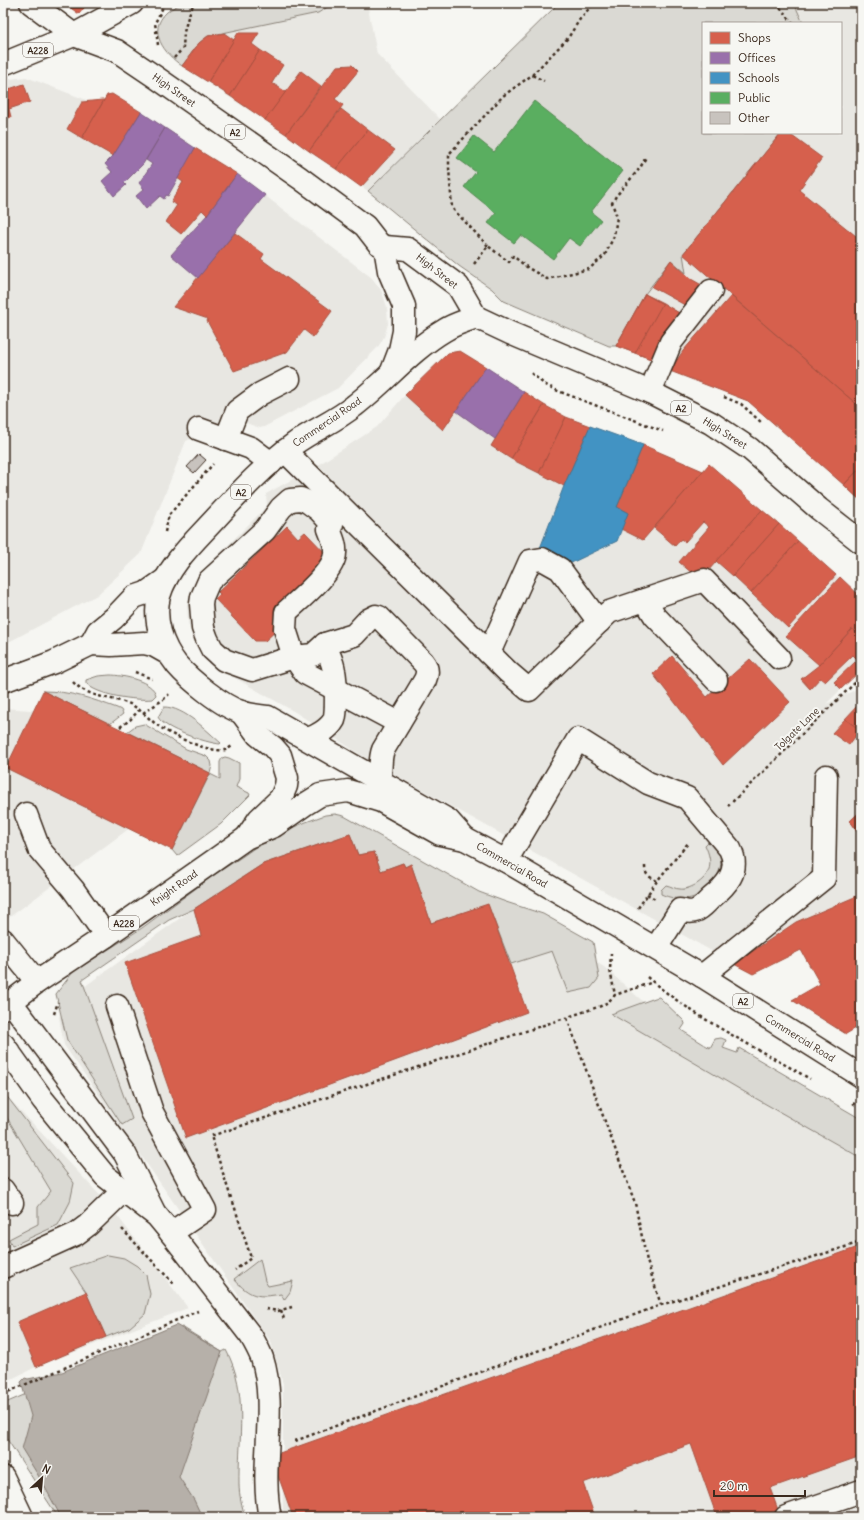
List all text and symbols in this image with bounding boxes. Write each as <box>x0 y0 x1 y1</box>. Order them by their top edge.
legend <box>702 22 842 134</box>
text: Shops <box>738 30 771 45</box>
road number: A228 <box>23 43 53 57</box>
text: Offices <box>738 50 776 65</box>
street label: High Street <box>150 70 199 110</box>
text: Schools <box>738 70 779 85</box>
text: Public <box>738 90 770 105</box>
text: Other <box>738 110 770 125</box>
road number: A2 <box>225 125 245 139</box>
street label: High Street <box>413 251 461 292</box>
street label: Commercial Road <box>290 394 364 450</box>
road number: A2 <box>671 401 691 415</box>
street label: High Street <box>700 414 750 452</box>
road number: A2 <box>231 485 251 499</box>
street label: Tolgate Lane <box>772 705 822 753</box>
street label: Commercial Road <box>474 839 550 891</box>
street label: Knight Road <box>148 867 200 909</box>
road number: A228 <box>109 916 139 930</box>
road number: A2 <box>733 994 753 1008</box>
street label: Commercial Road <box>763 1011 838 1065</box>
north arrow <box>22 1458 62 1498</box>
text: N <box>40 1461 53 1477</box>
scale bar <box>714 1472 805 1498</box>
text: 20 m <box>720 1478 748 1493</box>

